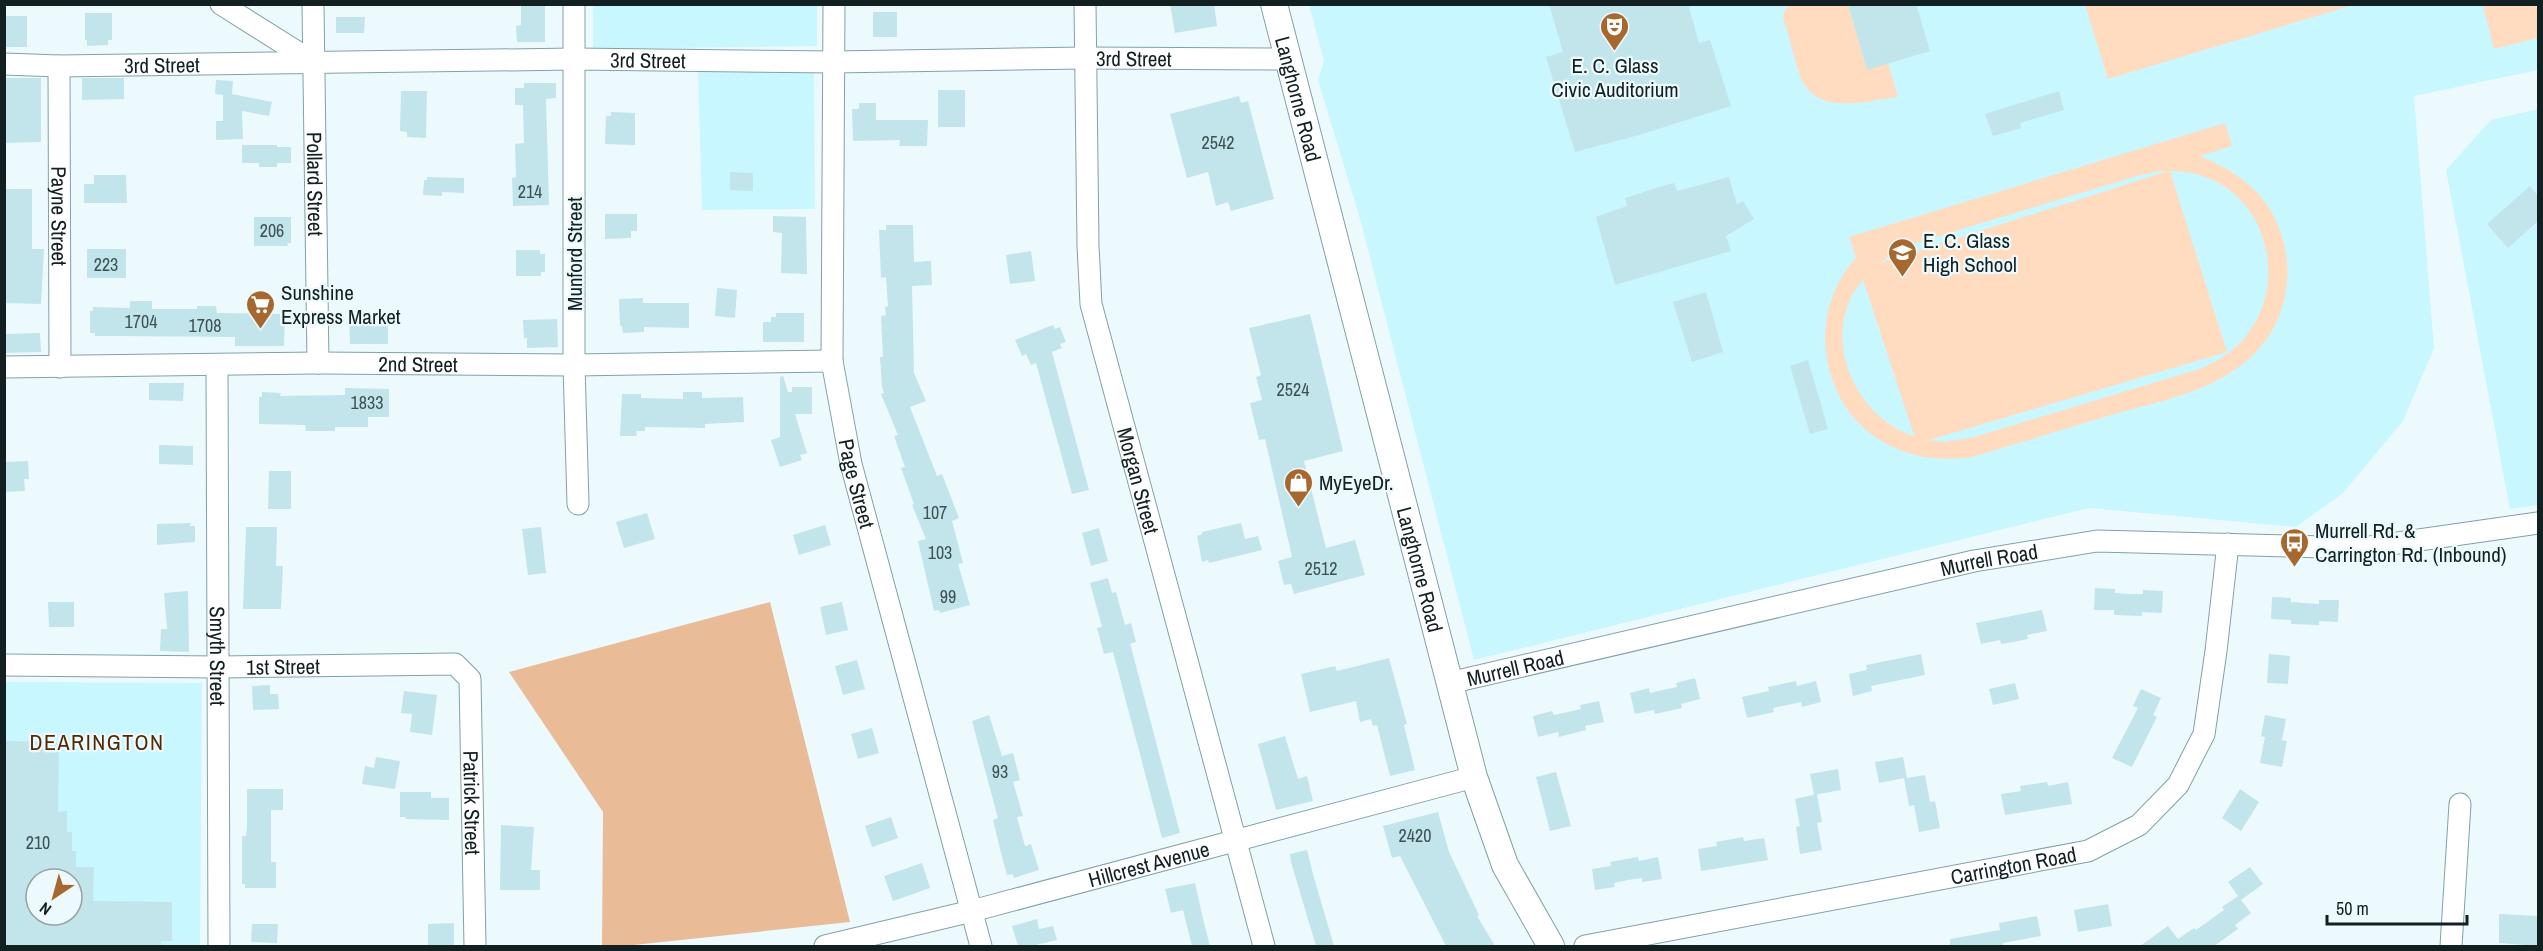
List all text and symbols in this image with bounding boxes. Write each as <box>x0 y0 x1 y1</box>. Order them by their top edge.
theatre icon: E. C. Glass Civic Auditorium <box>1599 10 1631 52</box>
street label: Langhorne Road <box>1268 33 1329 165</box>
street label: 3rd Street <box>1096 44 1172 73</box>
street label: 3rd Street <box>610 45 686 75</box>
street label: 3rd Street <box>124 50 200 80</box>
place label: E. C. Glass Civic Auditorium <box>1551 51 1679 104</box>
house number: 2542 <box>1202 130 1234 155</box>
street label: Pollard Street <box>300 132 331 237</box>
street label: Payne Street <box>45 166 74 266</box>
house number: 214 <box>518 179 542 204</box>
street label: Munford Street <box>560 197 589 311</box>
house number: 206 <box>260 218 284 243</box>
place label: E. C. Glass High School <box>1923 226 2017 279</box>
school or university icon: E. C. Glass High School <box>1886 236 1918 278</box>
house number: 223 <box>94 252 118 277</box>
place label: Sunshine Express Market <box>281 278 401 331</box>
supermarket icon: Sunshine Express Market <box>244 288 276 330</box>
house number: 1704 <box>125 309 157 334</box>
house number: 1708 <box>189 313 221 338</box>
street label: 2nd Street <box>378 349 458 379</box>
house number: 2524 <box>1277 377 1309 402</box>
house number: 1833 <box>351 390 383 415</box>
street label: Morgan Street <box>1110 424 1167 537</box>
street label: Page Street <box>832 437 882 531</box>
shop icon: MyEyeDr. <box>1282 466 1314 508</box>
place label: MyEyeDr. <box>1319 468 1394 497</box>
house number: 107 <box>923 500 947 525</box>
street label: Langhorne Road <box>1390 504 1450 635</box>
place label: Murrell Rd. & Carrington Rd. (Inbound) <box>2315 516 2506 569</box>
bus stop icon: Murrell Rd. & Carrington Rd. (Inbound) <box>2278 526 2310 568</box>
street label: Murrell Road <box>1937 536 2040 583</box>
house number: 103 <box>928 540 952 565</box>
house number: 2512 <box>1305 556 1337 581</box>
house number: 99 <box>940 584 956 609</box>
street label: Smyth Street <box>203 606 233 706</box>
street label: Murrell Road <box>1464 642 1567 693</box>
street label: 1st Street <box>246 651 320 681</box>
district label: DEARINGTON <box>30 727 164 757</box>
street label: Patrick Street <box>457 750 488 855</box>
house number: 93 <box>992 759 1008 784</box>
house number: 2420 <box>1399 823 1431 848</box>
house number: 210 <box>26 830 50 855</box>
street label: Hillcrest Avenue <box>1085 834 1212 894</box>
street label: Carrington Road <box>1948 839 2079 891</box>
north arrow <box>24 867 84 927</box>
scale bar <box>2327 888 2466 926</box>
text: 50 m <box>2336 896 2369 921</box>
text: N <box>35 897 55 921</box>

